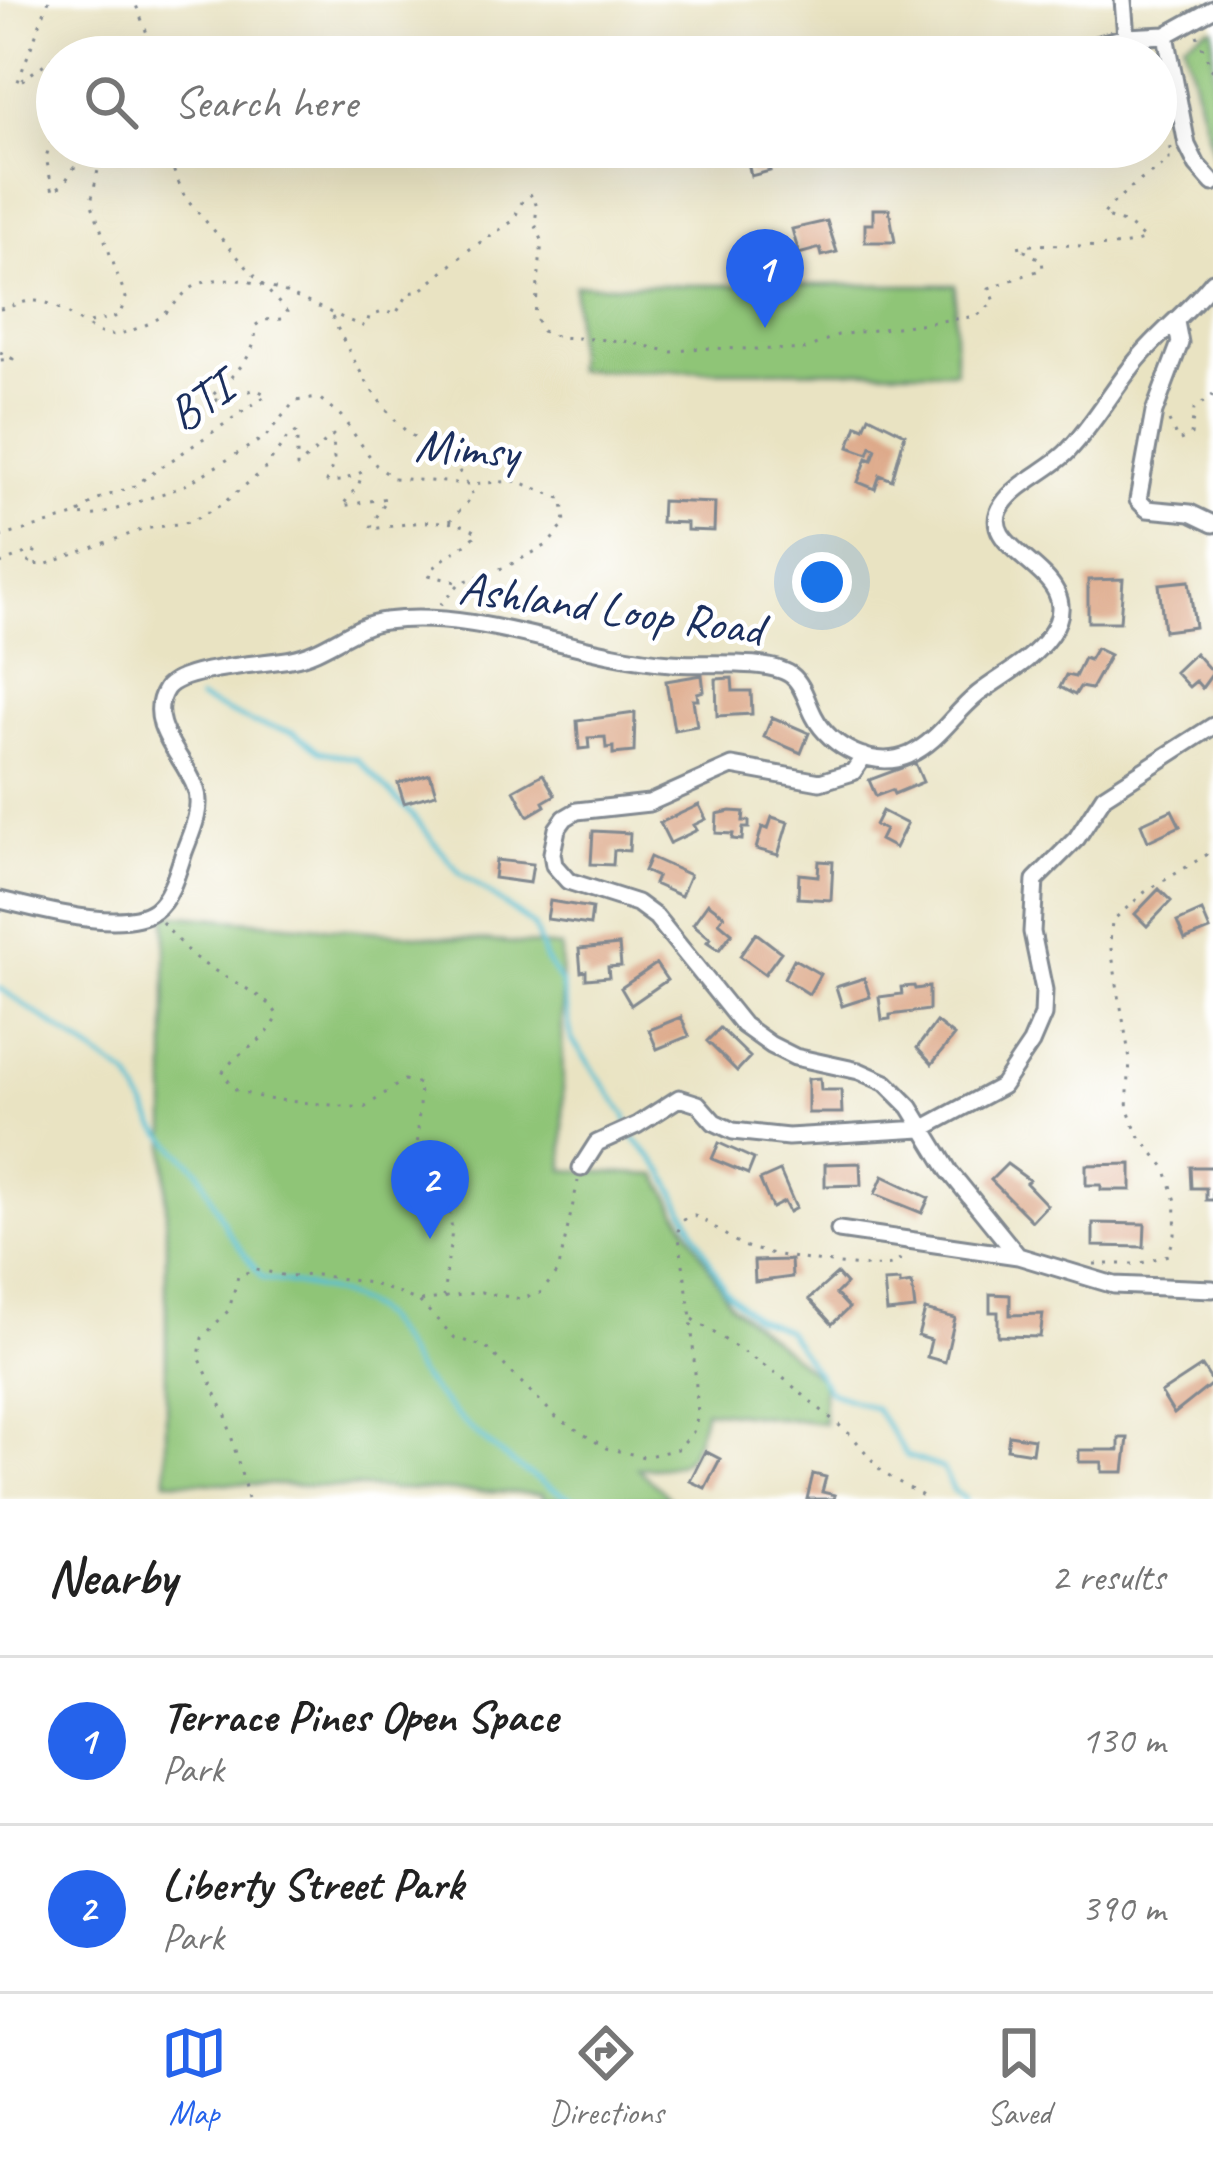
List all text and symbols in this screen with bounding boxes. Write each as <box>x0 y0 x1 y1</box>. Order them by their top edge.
search box <box>36 36 1177 168</box>
icon: search <box>78 69 144 135</box>
text: Search here <box>174 74 357 131</box>
pin: 1 <box>726 229 804 328</box>
street label: BTI <box>156 352 252 444</box>
street label: Mimsy <box>413 414 524 482</box>
your location <box>792 552 852 612</box>
street label: Ashland Loop Road <box>455 557 774 660</box>
pin: 2 <box>391 1140 469 1239</box>
text: Nearby <box>48 1545 176 1609</box>
text: 2 results <box>1051 1553 1165 1602</box>
text: Terrace Pines Open Space <box>162 1688 558 1745</box>
text: 1 <box>78 1716 96 1765</box>
text: 130 m <box>1081 1716 1165 1765</box>
text: Park <box>162 1745 224 1794</box>
text: Liberty Street Park <box>162 1856 463 1913</box>
text: 2 <box>78 1884 96 1933</box>
text: 390 m <box>1081 1884 1165 1933</box>
text: Park <box>162 1913 224 1962</box>
tab: Map <box>161 2020 227 2134</box>
tab: Directions <box>549 2020 664 2134</box>
tab: Saved <box>986 2020 1052 2134</box>

